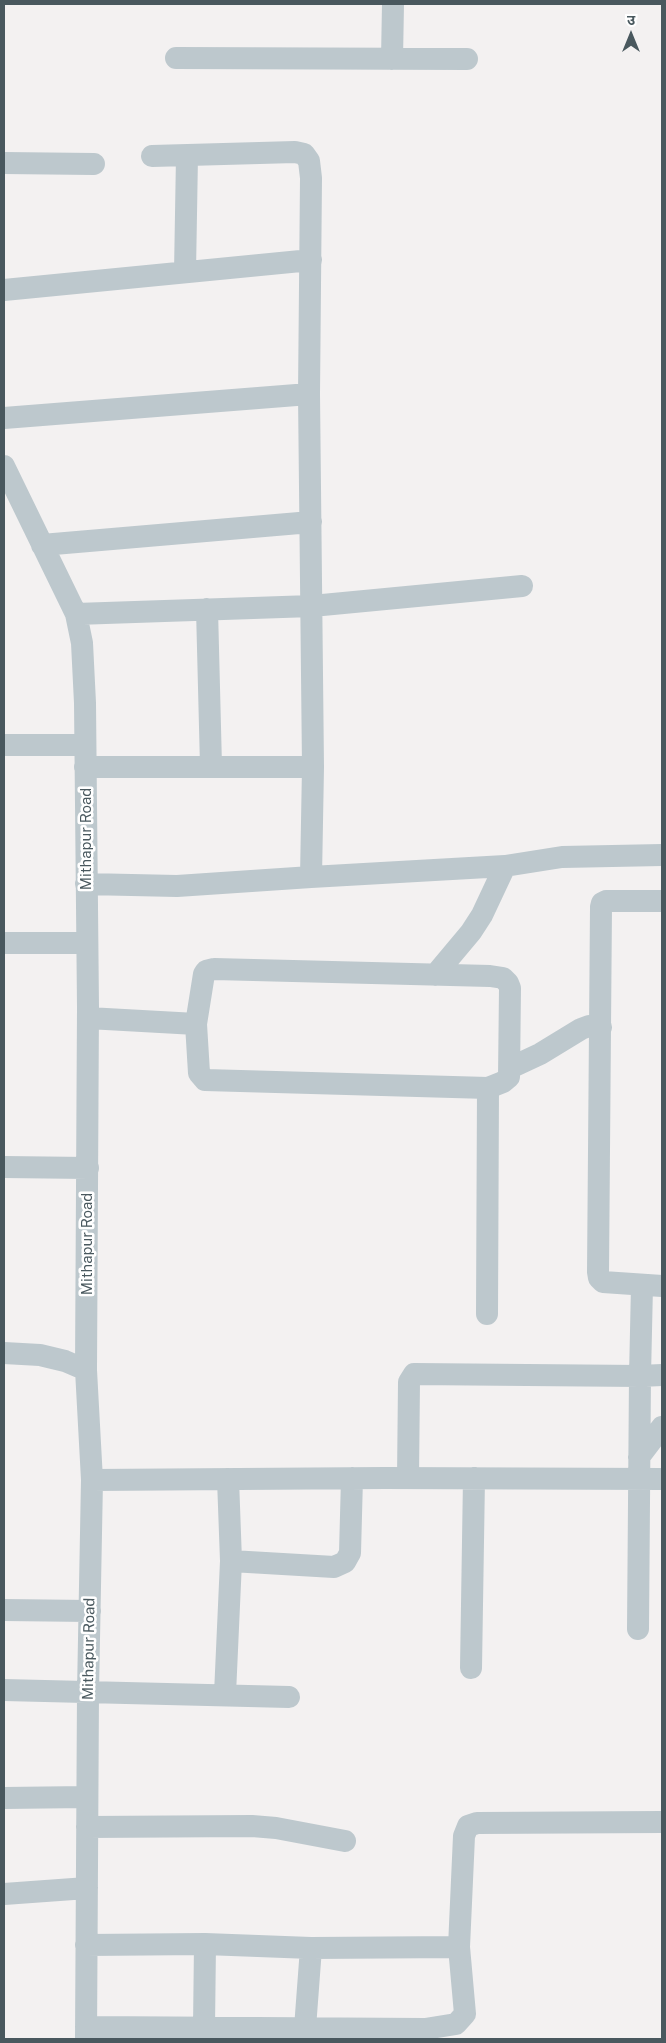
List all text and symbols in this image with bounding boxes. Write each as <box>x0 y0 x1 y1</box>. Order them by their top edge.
north arrow <box>606 10 656 60</box>
text: उ <box>627 12 635 28</box>
street label: Mithapur Road <box>77 788 95 890</box>
street label: Mithapur Road <box>78 1193 96 1295</box>
street label: Mithapur Road <box>79 1598 99 1700</box>

